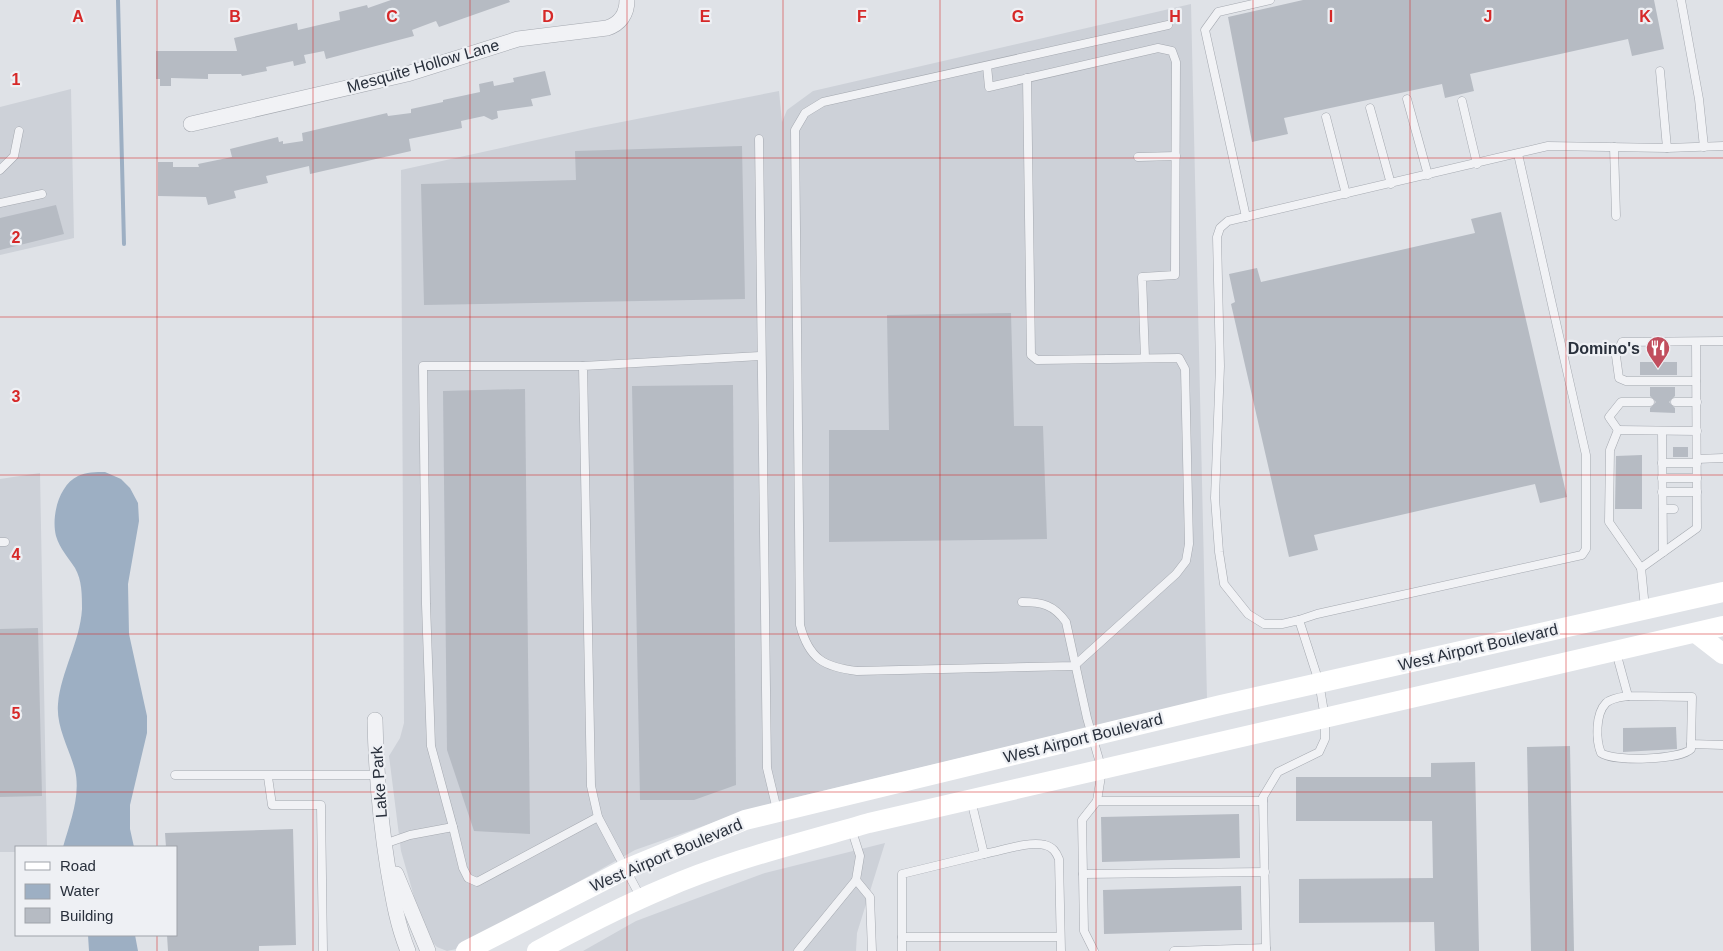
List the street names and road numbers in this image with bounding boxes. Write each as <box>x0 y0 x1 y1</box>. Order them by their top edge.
street label: Mesquite Hollow Lane <box>345 36 501 96</box>
street label: West Airport Boulevard <box>1397 620 1559 674</box>
street label: West Airport Boulevard <box>1002 710 1164 766</box>
street label: Lake Park <box>368 744 390 819</box>
street label: West Airport Boulevard <box>587 815 745 895</box>

